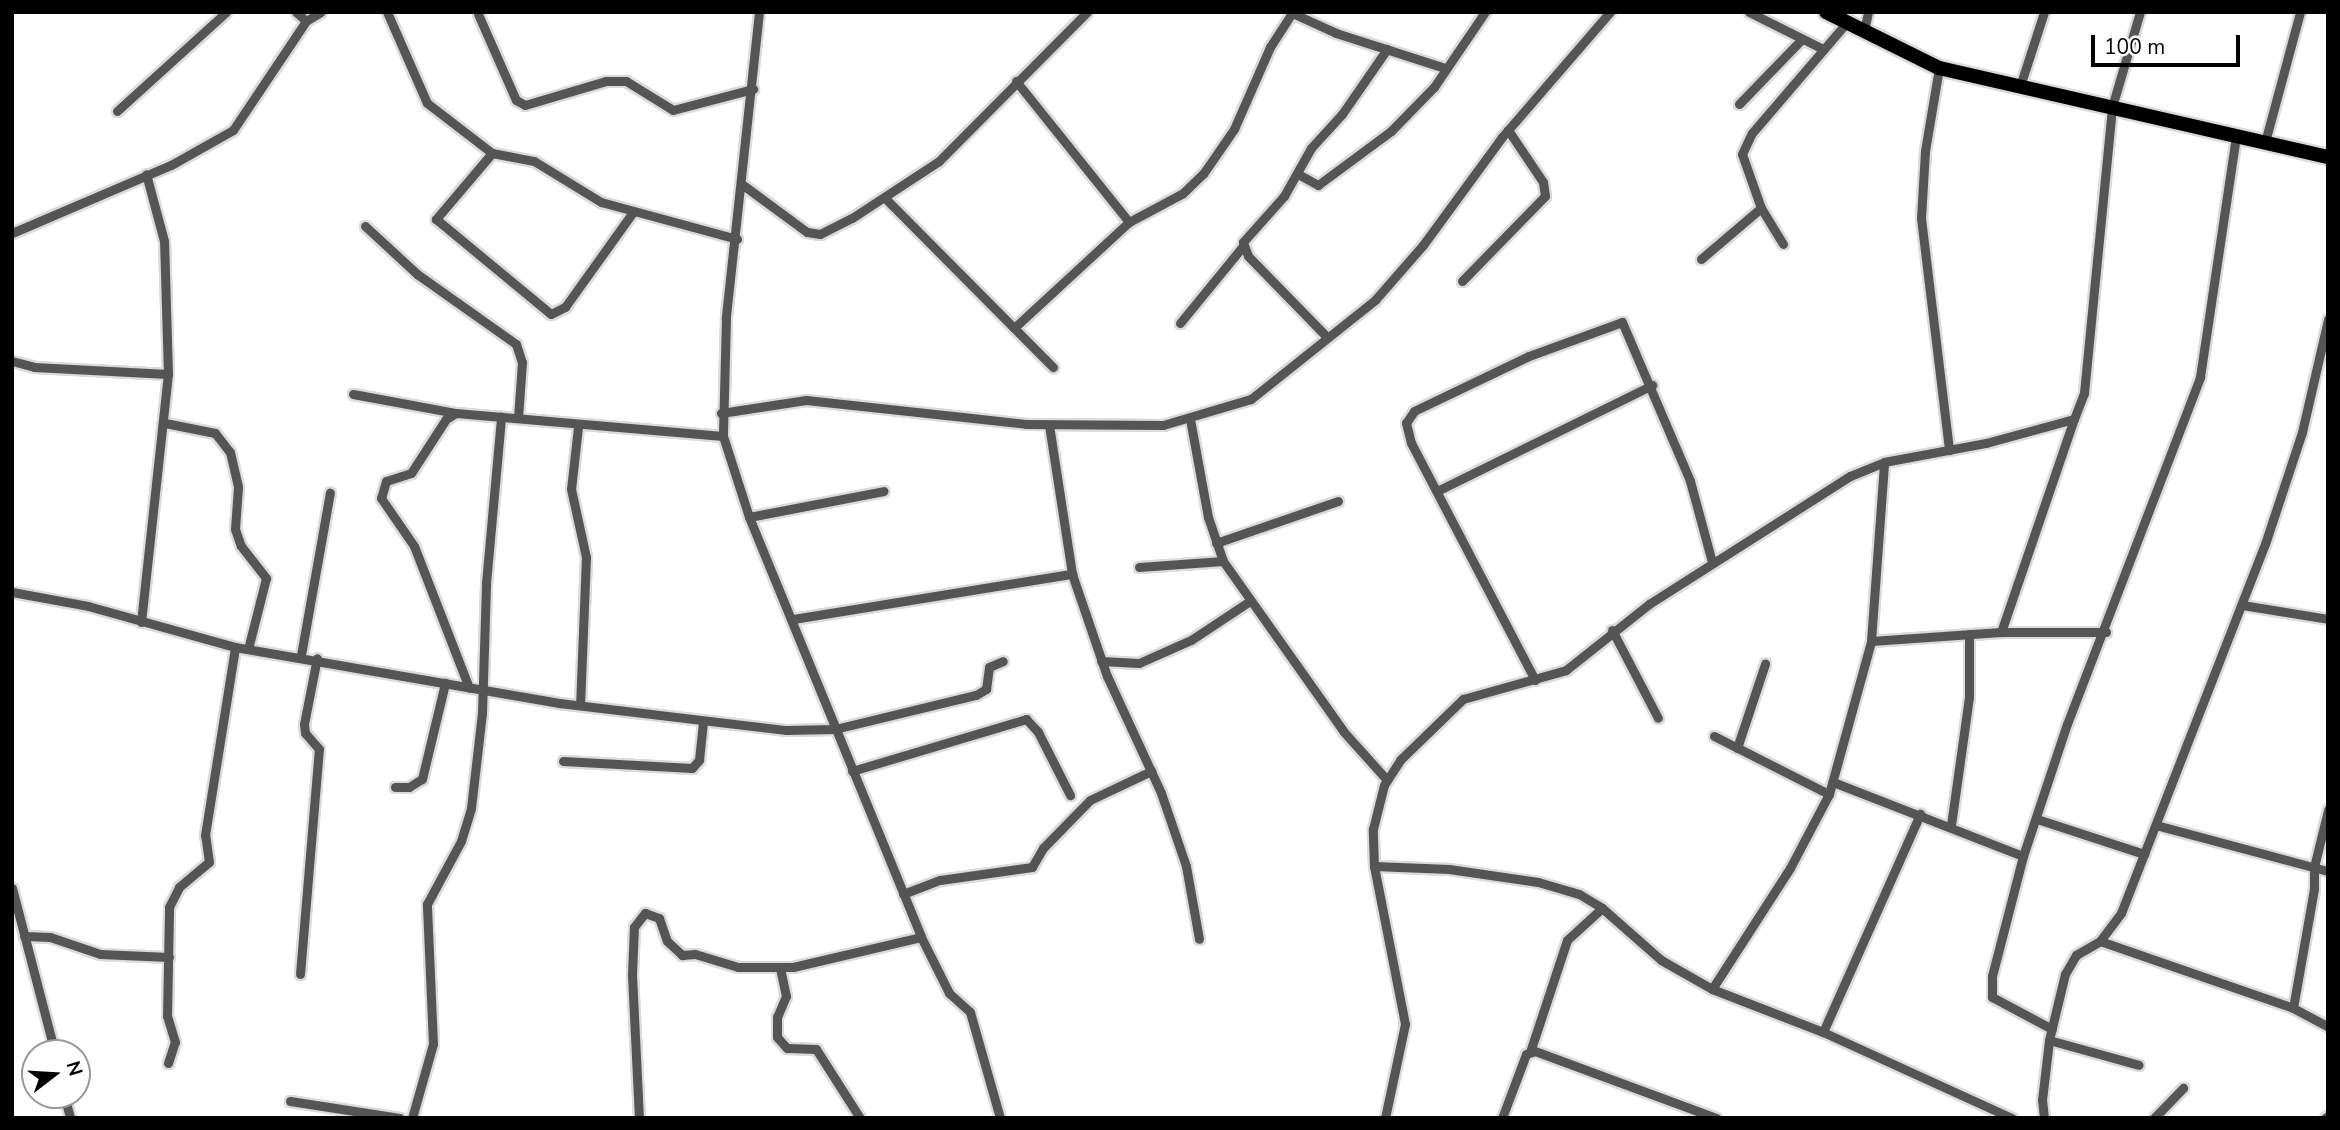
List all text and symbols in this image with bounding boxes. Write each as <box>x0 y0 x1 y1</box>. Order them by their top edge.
scale bar <box>2095 21 2244 65</box>
text: 100 m <box>2104 33 2165 61</box>
north arrow <box>21 1039 91 1109</box>
text: N <box>60 1058 89 1079</box>

